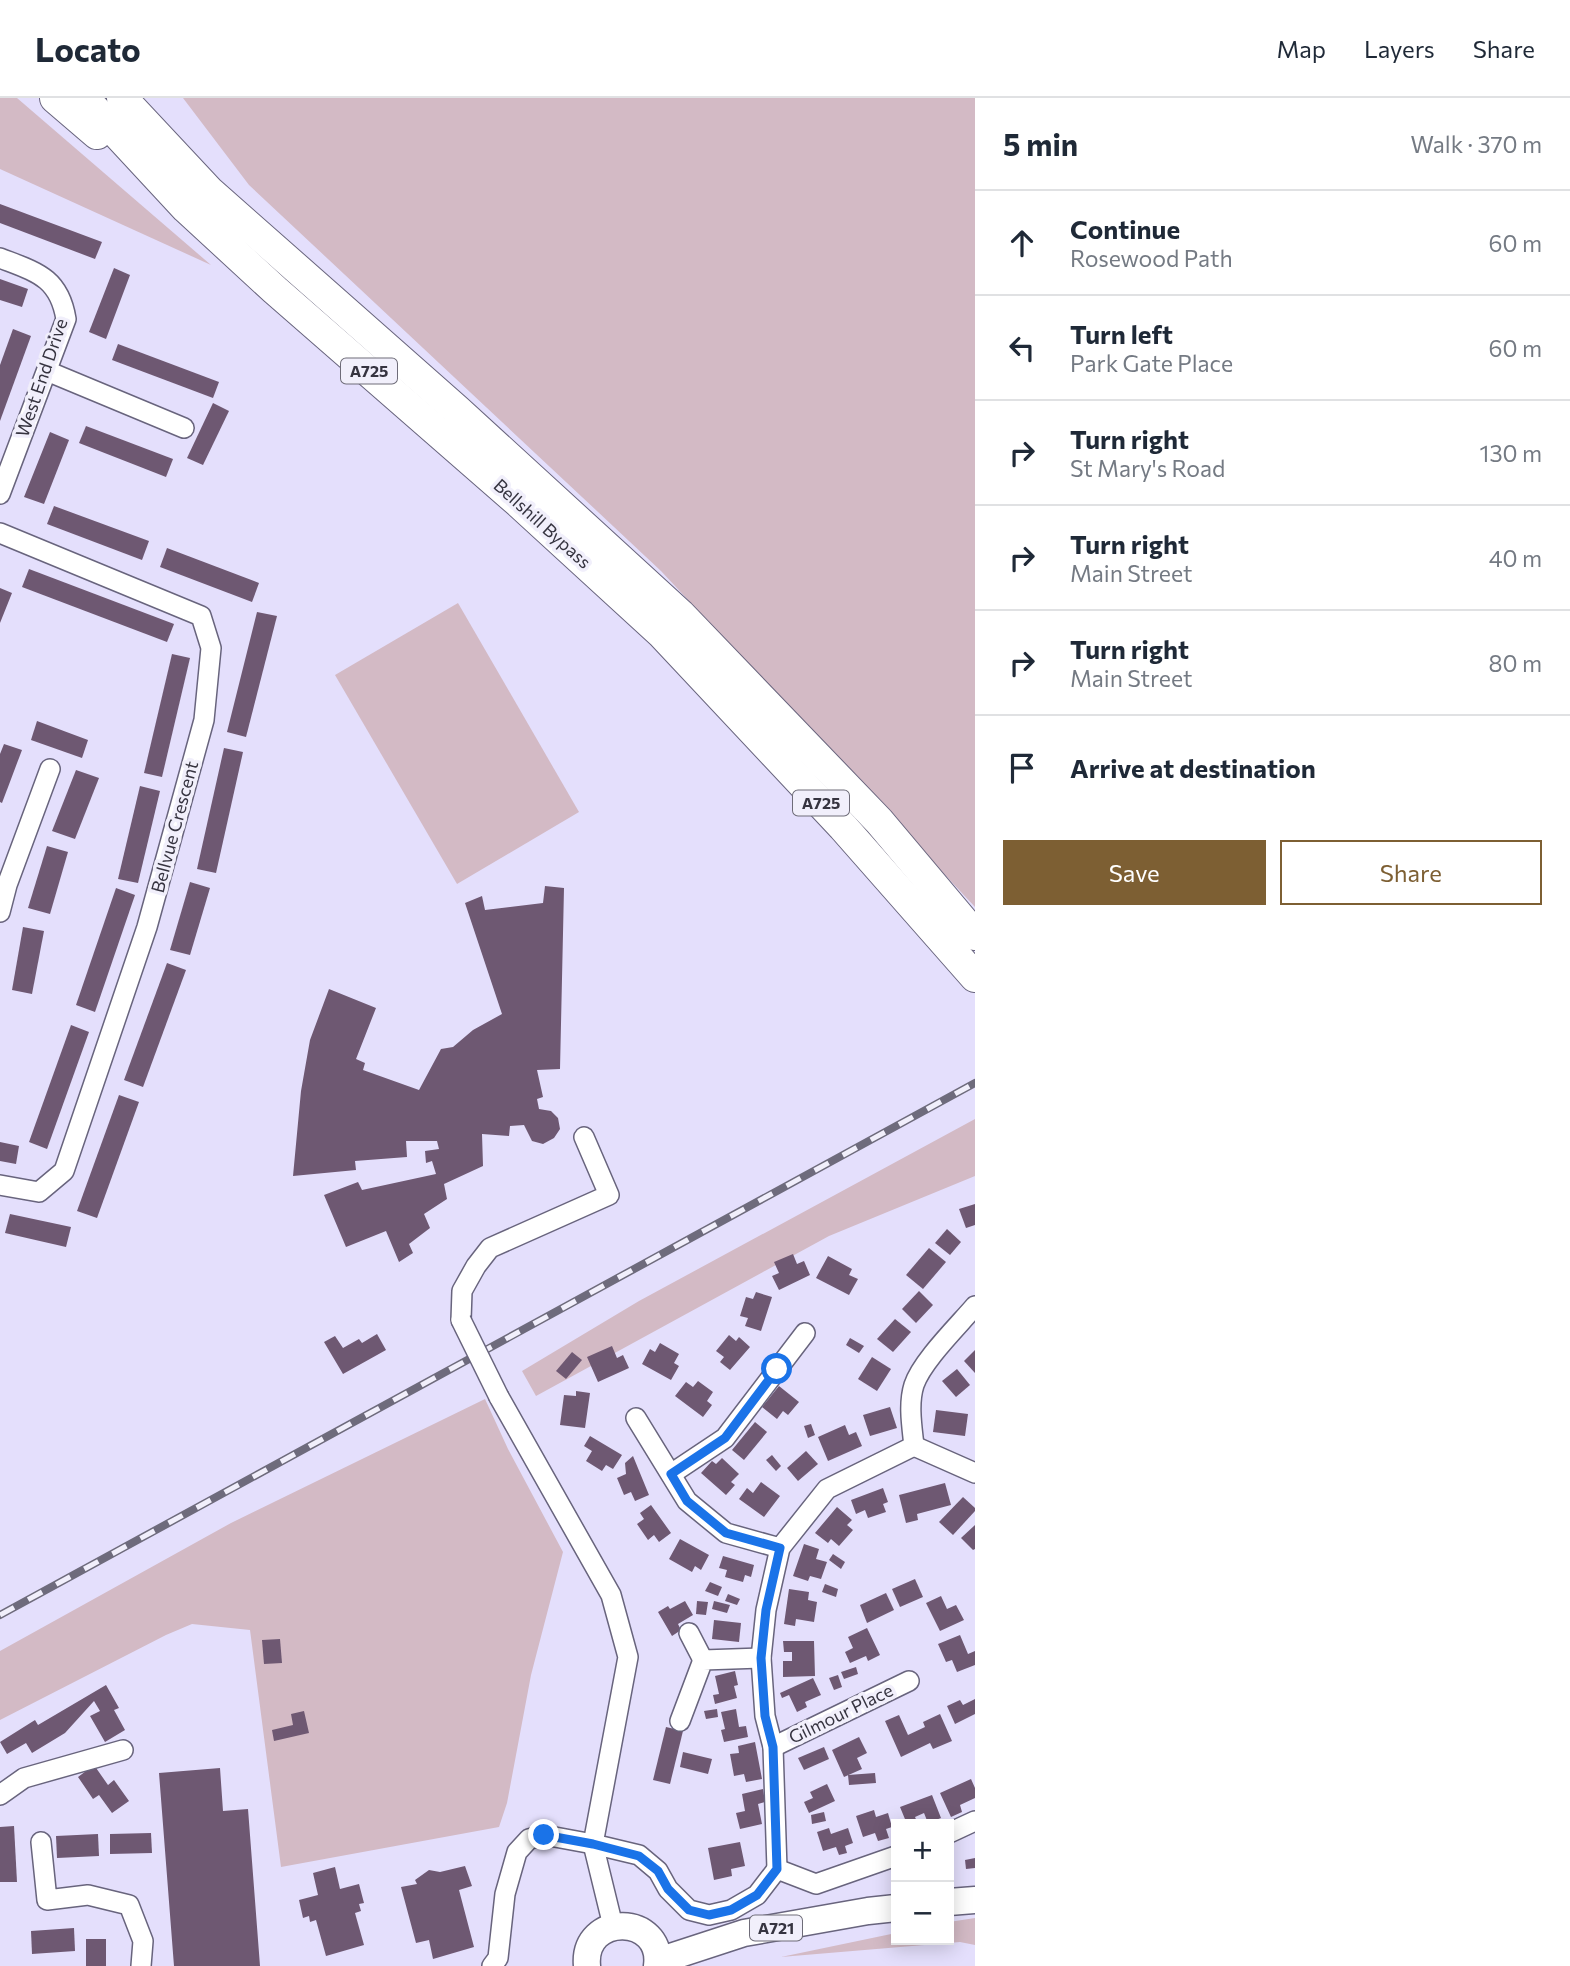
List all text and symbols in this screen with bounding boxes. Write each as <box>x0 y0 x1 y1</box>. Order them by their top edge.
text: Locato <box>35 28 141 69</box>
text: Map <box>1277 34 1326 63</box>
text: Layers <box>1364 34 1435 63</box>
text: Share <box>1473 34 1535 63</box>
text: 5 min <box>1003 125 1078 162</box>
text: Walk · 370 m <box>1411 130 1542 158</box>
text: Continue <box>1070 213 1180 244</box>
icon: ahead <box>1003 224 1041 262</box>
text: 60 m <box>1489 229 1542 257</box>
text: Rosewood Path <box>1070 244 1233 272</box>
street label: West End Drive <box>10 316 72 440</box>
text: Turn left <box>1070 318 1173 349</box>
icon: left <box>1003 329 1041 367</box>
text: 60 m <box>1489 334 1542 362</box>
text: Park Gate Place <box>1070 349 1233 377</box>
road number: A725 <box>341 358 397 384</box>
text: Turn right <box>1070 423 1189 454</box>
icon: right <box>1003 434 1041 472</box>
text: 130 m <box>1480 439 1542 467</box>
text: St Mary's Road <box>1070 454 1225 482</box>
street label: Bellshill Bypass <box>490 474 596 573</box>
text: Turn right <box>1070 528 1189 559</box>
icon: right <box>1003 539 1041 577</box>
text: 40 m <box>1489 544 1542 572</box>
text: Main Street <box>1070 559 1192 587</box>
text: Turn right <box>1070 633 1189 664</box>
icon: right <box>1003 644 1041 682</box>
text: 80 m <box>1489 649 1542 677</box>
text: Main Street <box>1070 664 1192 692</box>
icon: arrive <box>1003 749 1041 787</box>
text: Arrive at destination <box>1070 752 1316 783</box>
street label: Bellvue Crescent <box>146 758 202 895</box>
road number: A725 <box>793 790 849 816</box>
button: Save <box>1003 840 1266 905</box>
button: Share <box>1280 840 1542 905</box>
route start <box>761 1353 792 1384</box>
street label: Gilmour Place <box>785 1678 896 1748</box>
route end <box>528 1819 559 1850</box>
map controls <box>891 1819 954 1945</box>
button: + <box>891 1819 954 1882</box>
button: − <box>891 1882 954 1945</box>
road number: A721 <box>750 1916 802 1940</box>

